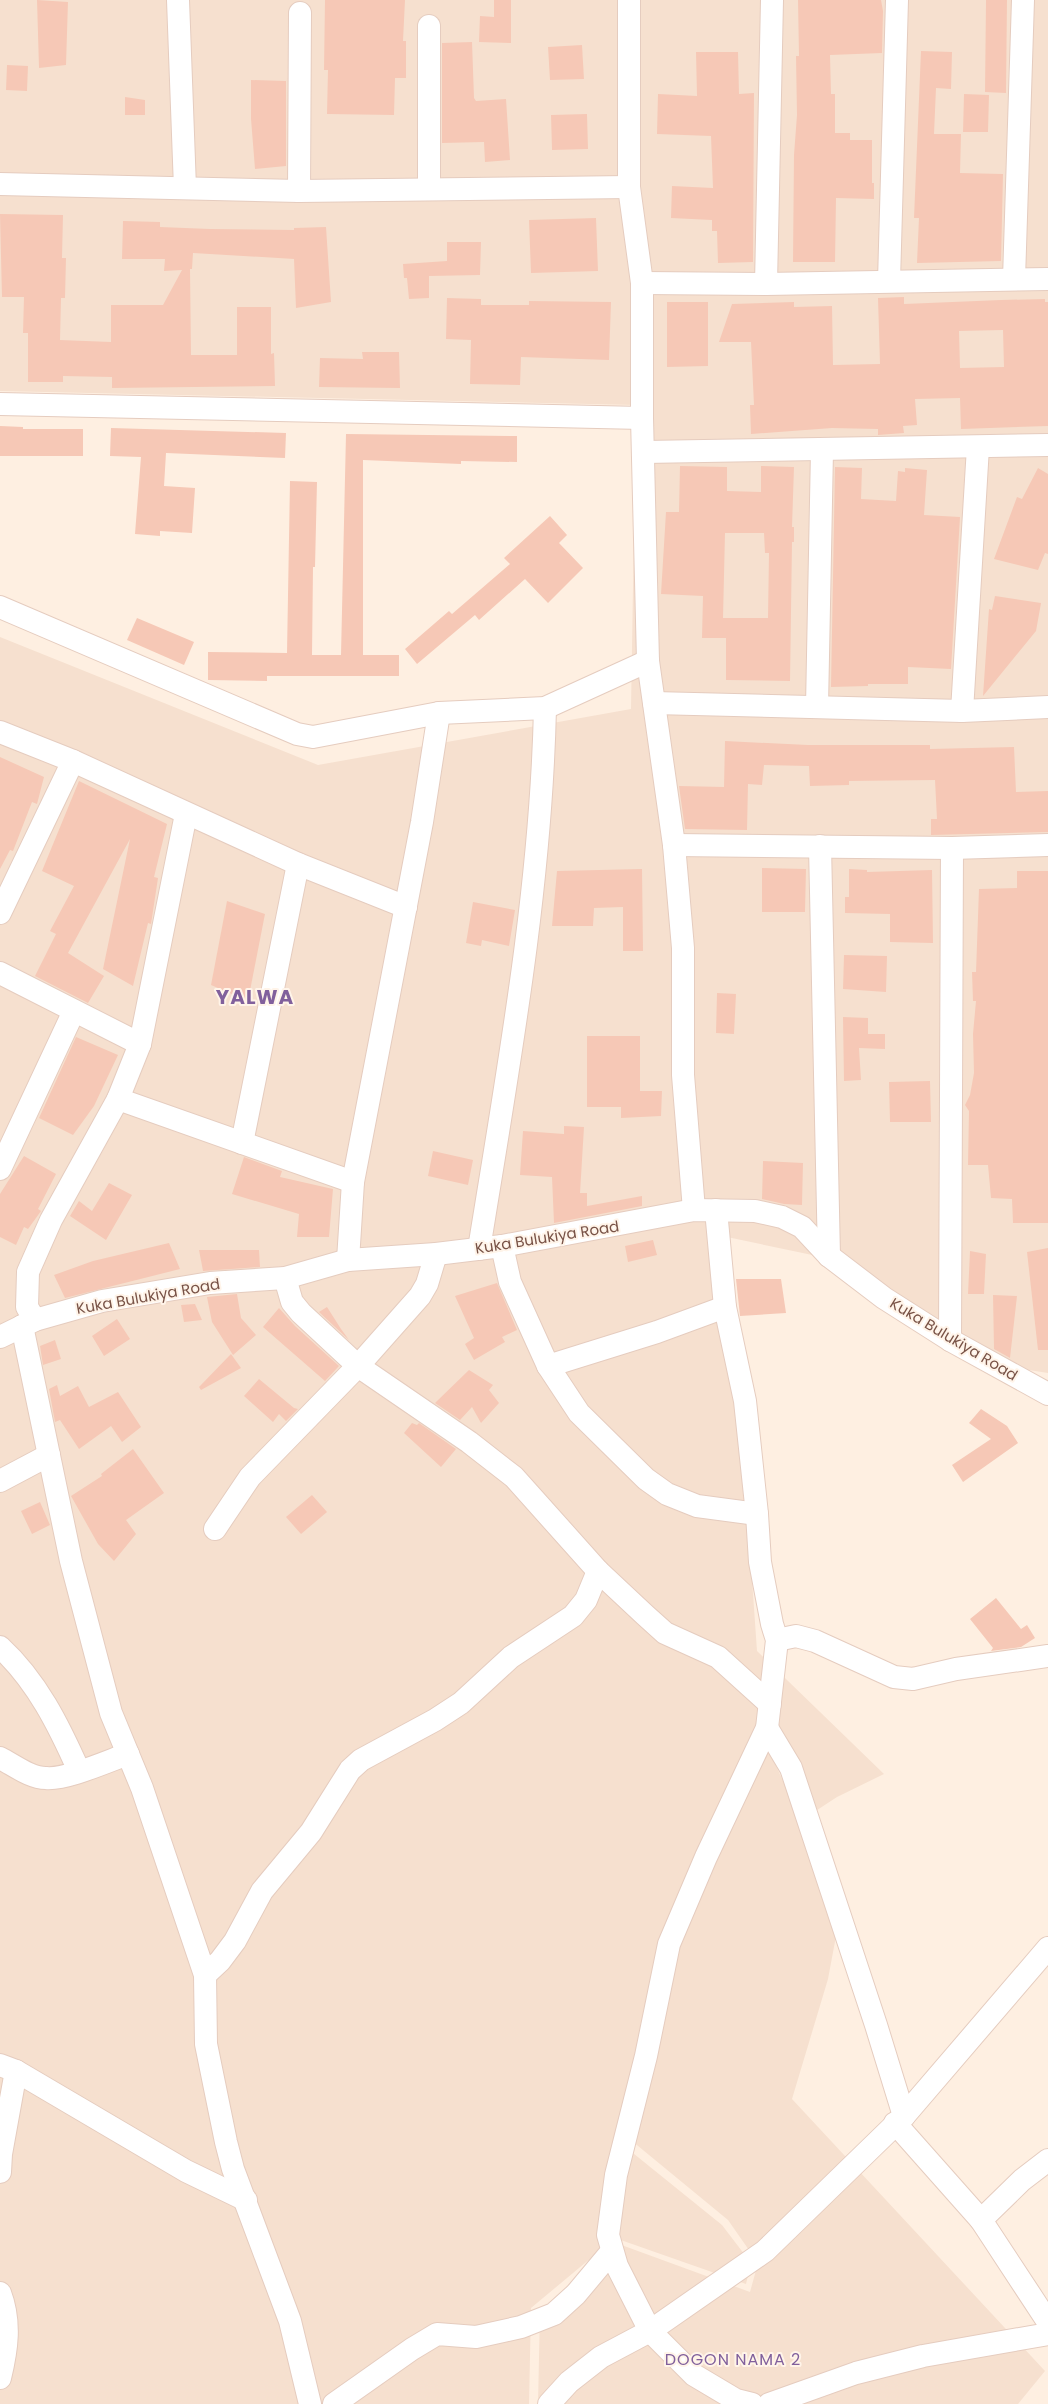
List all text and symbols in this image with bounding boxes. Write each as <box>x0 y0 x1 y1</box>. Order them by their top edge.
district label: YALWA <box>216 983 294 1011</box>
street label: Kuka Bulukiya Road <box>473 1215 621 1259</box>
street label: Kuka Bulukiya Road <box>75 1273 221 1319</box>
street label: Kuka Bulukiya Road <box>886 1293 1022 1385</box>
district label: DOGON NAMA 2 <box>665 2348 801 2371</box>

